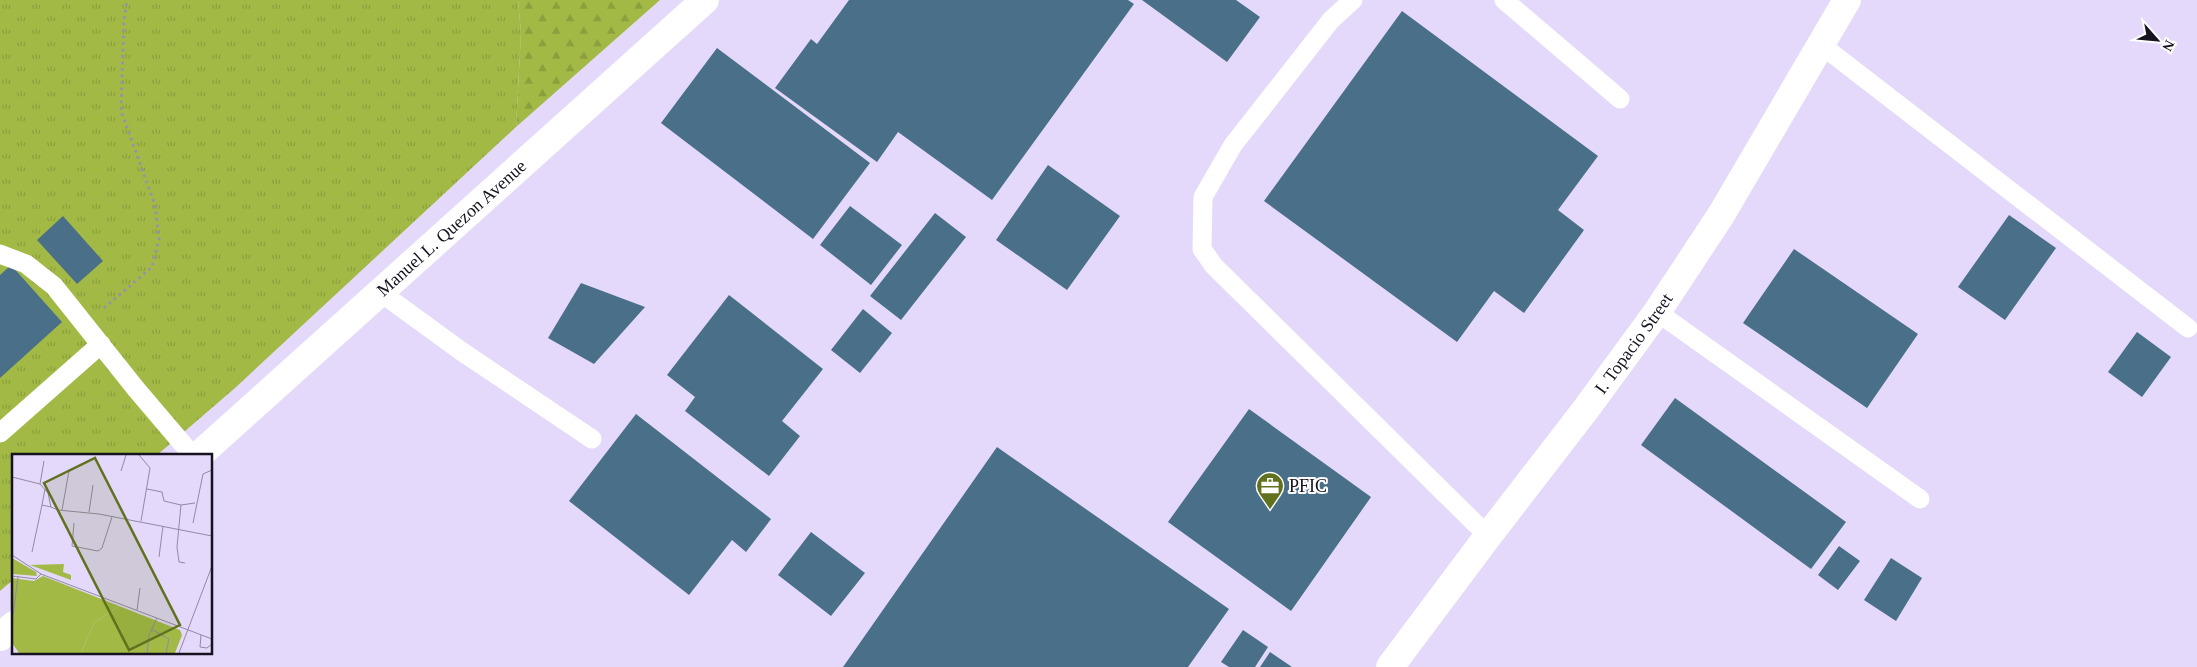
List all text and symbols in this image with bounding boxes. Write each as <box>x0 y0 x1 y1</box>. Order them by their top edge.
north arrow <box>2132 15 2182 65</box>
text: N <box>2159 38 2177 54</box>
street label: Manuel L. Quezon Avenue <box>373 156 530 300</box>
street label: I. Topacio Street <box>1591 290 1677 398</box>
inset map <box>12 454 212 654</box>
office icon: PFIC <box>1255 471 1285 510</box>
place label: PFIC <box>1289 476 1327 496</box>

